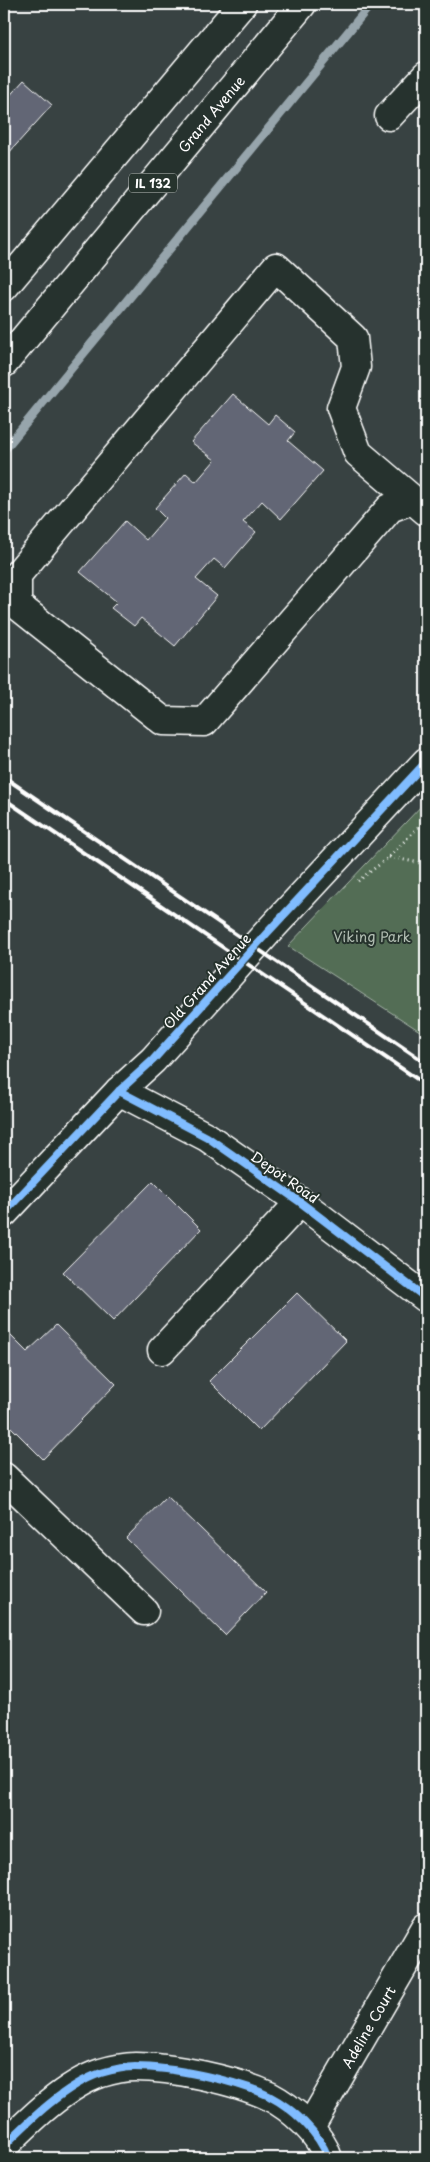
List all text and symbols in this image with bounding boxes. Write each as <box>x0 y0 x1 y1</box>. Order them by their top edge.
street label: Grand Avenue <box>173 70 250 157</box>
road number: IL 132 <box>129 174 177 192</box>
park label: Viking Park <box>333 926 411 947</box>
street label: Old Grand Avenue <box>158 928 256 1034</box>
street label: Depot Road <box>247 1146 323 1208</box>
street label: Adeline Court <box>336 1981 400 2072</box>

